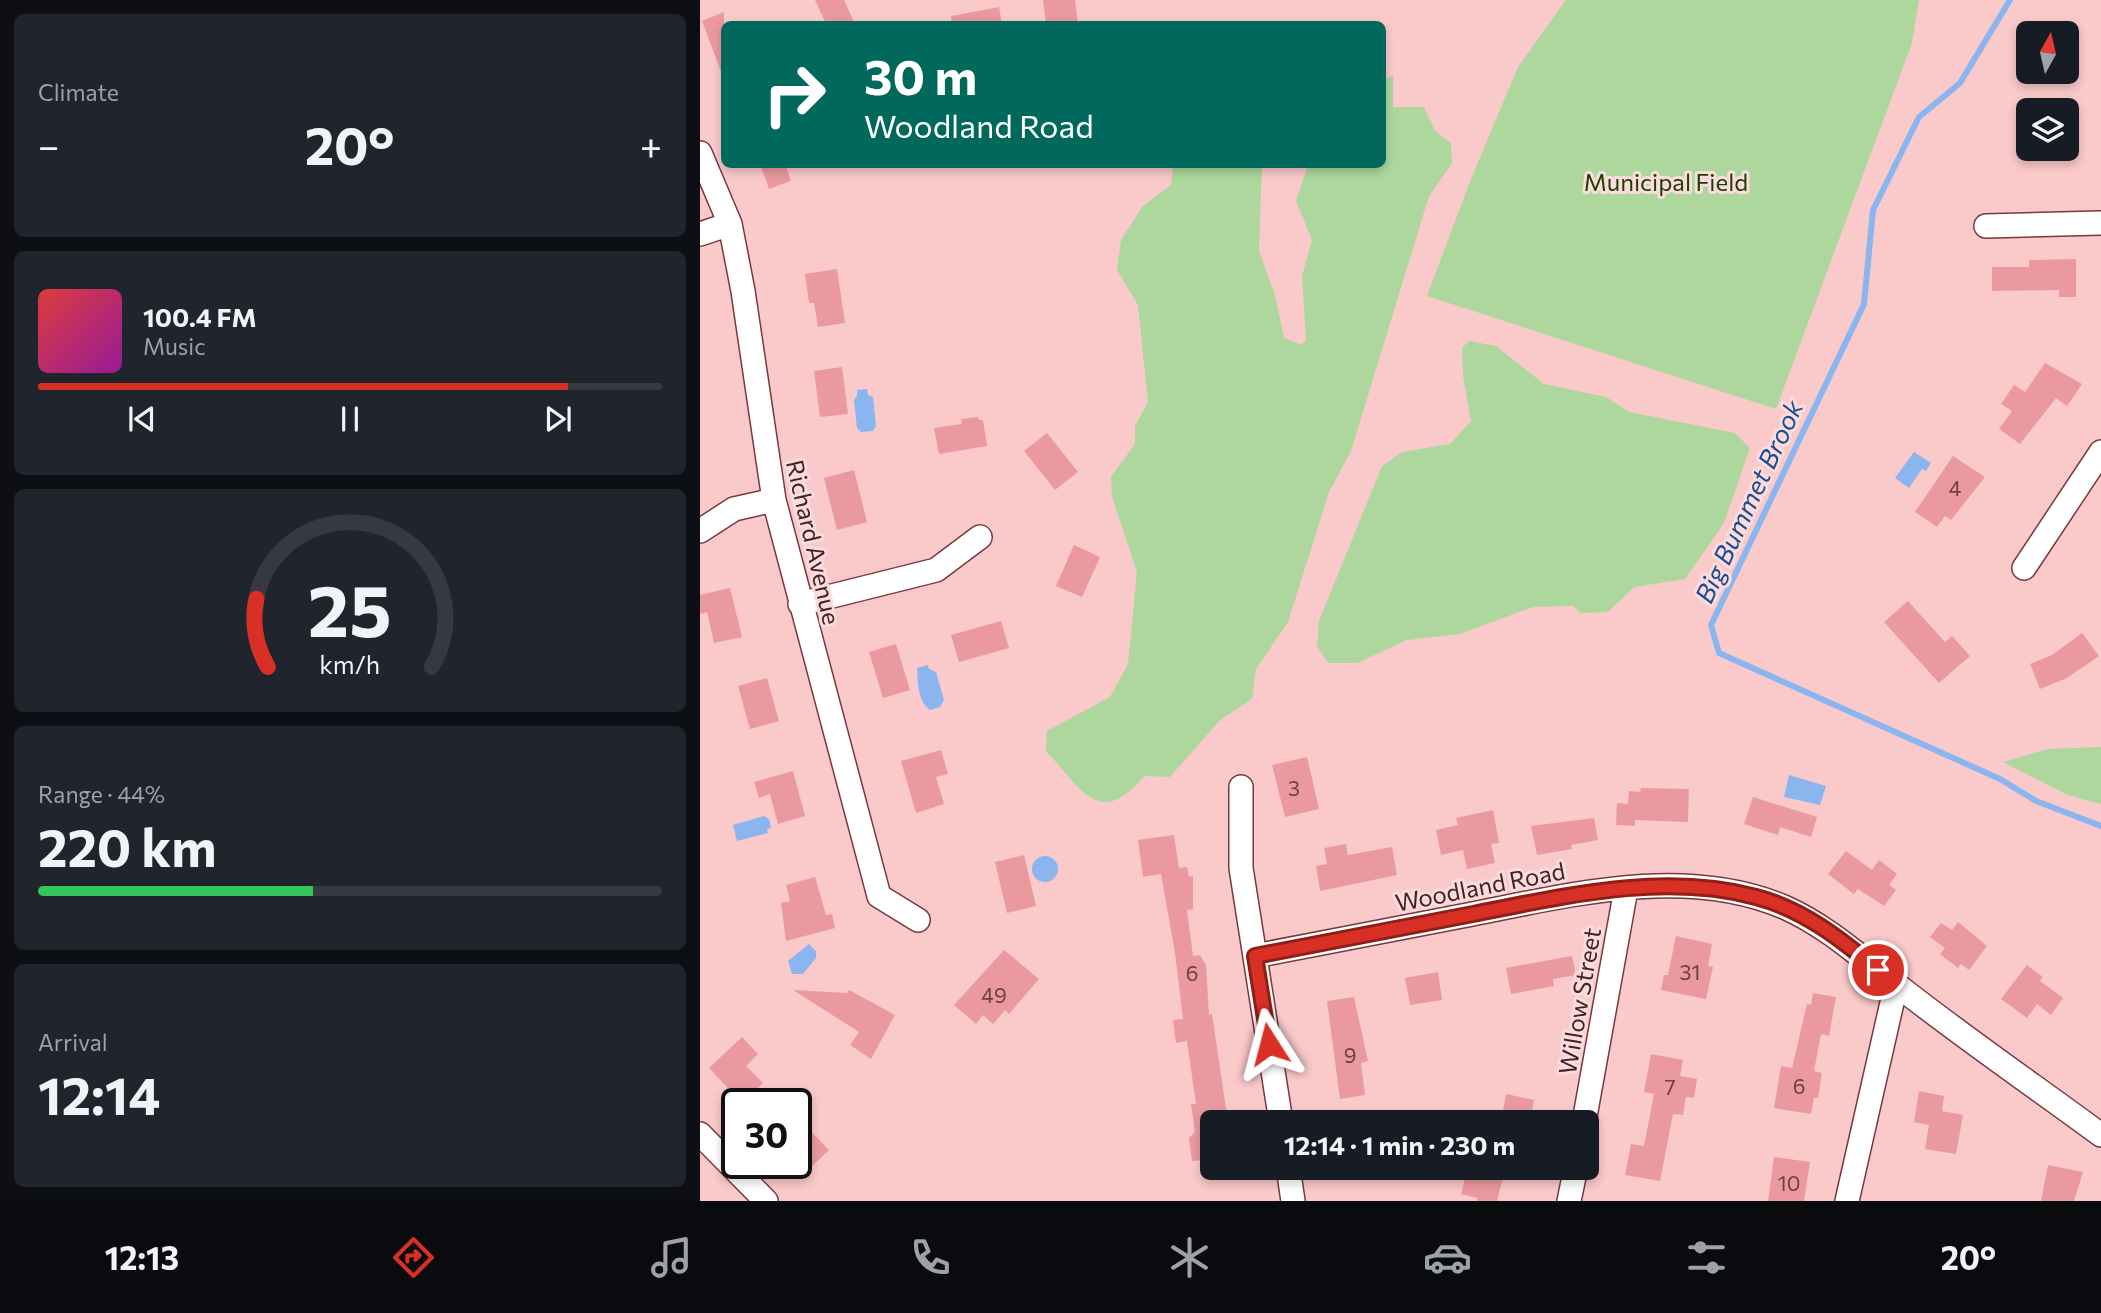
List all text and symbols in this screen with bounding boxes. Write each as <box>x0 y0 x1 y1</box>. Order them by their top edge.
north arrow <box>2016 21 2079 84</box>
map controls <box>2016 21 2079 161</box>
text: 30 m <box>864 45 977 105</box>
icon: right <box>749 49 840 140</box>
text: Climate <box>38 78 119 106</box>
button: layers <box>2016 98 2079 161</box>
text: Woodland Road <box>864 105 1094 145</box>
text: 20° <box>305 112 395 176</box>
text: − <box>38 121 60 168</box>
text: + <box>640 121 662 168</box>
park label: Municipal Field <box>1584 167 1748 196</box>
text: 100.4 FM <box>143 301 257 332</box>
text: Music <box>143 332 206 360</box>
water label: Big Bummet Brook <box>1687 394 1809 607</box>
icon: previous <box>123 400 161 438</box>
icon: pause <box>331 400 369 438</box>
icon: next <box>539 400 577 438</box>
street label: Richard Avenue <box>781 457 847 627</box>
house number: 4 <box>1949 475 1962 500</box>
text: 25 <box>308 563 392 652</box>
text: km/h <box>320 648 380 678</box>
house number: 3 <box>1288 775 1300 800</box>
text: Range · 44% <box>38 780 165 808</box>
text: 220 km <box>38 814 217 878</box>
street label: Woodland Road <box>1393 855 1567 917</box>
street label: Willow Street <box>1552 925 1606 1077</box>
pin <box>1848 940 1908 1000</box>
icon: arrive <box>1859 951 1897 989</box>
house number: 31 <box>1680 959 1700 984</box>
house number: 6 <box>1186 960 1198 985</box>
house number: 49 <box>981 982 1007 1007</box>
position arrow <box>1232 1007 1306 1081</box>
text: Arrival <box>38 1028 108 1056</box>
house number: 9 <box>1344 1042 1356 1067</box>
text: 12:14 <box>38 1062 160 1126</box>
house number: 6 <box>1793 1073 1805 1098</box>
house number: 7 <box>1664 1074 1676 1099</box>
speed limit sign: 30 <box>721 1088 812 1179</box>
text: 12:14 · 1 min · 230 m <box>1284 1129 1515 1160</box>
house number: 10 <box>1778 1170 1800 1195</box>
icon: directions <box>389 1233 438 1282</box>
icon: music <box>647 1233 696 1282</box>
icon: phone <box>906 1233 955 1282</box>
icon: climate <box>1165 1233 1214 1282</box>
icon: car <box>1423 1233 1472 1282</box>
icon: filters <box>1682 1233 1731 1282</box>
text: 12:13 <box>105 1237 179 1277</box>
text: 20° <box>1941 1237 1996 1277</box>

